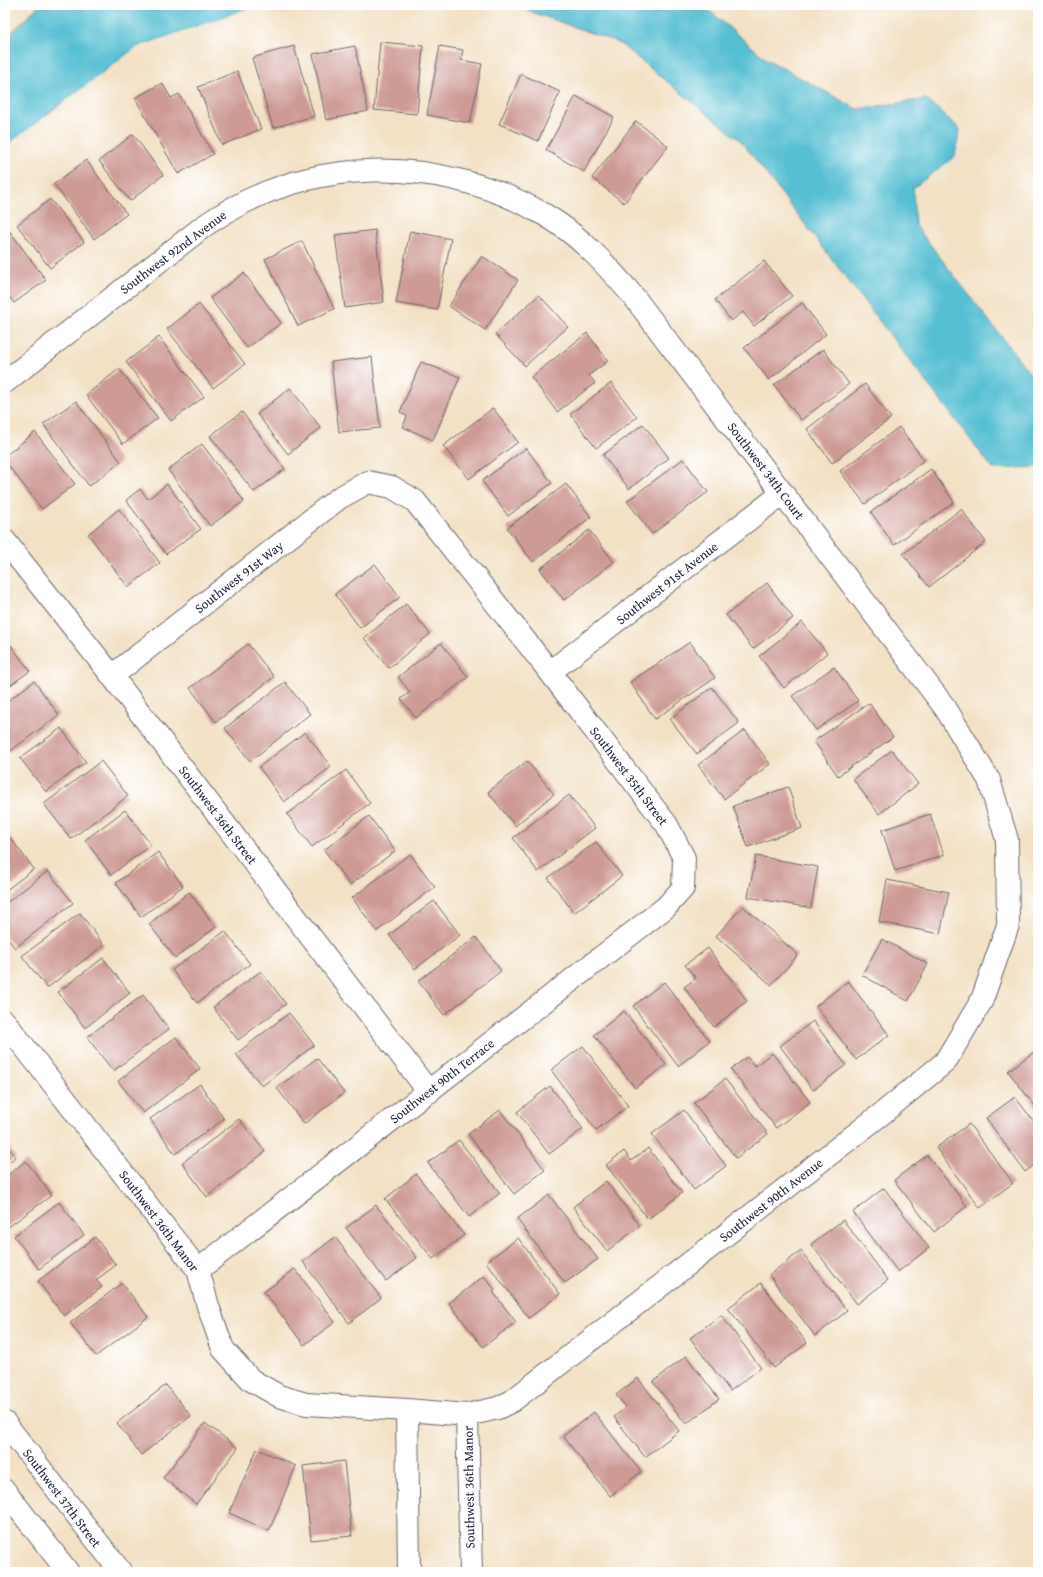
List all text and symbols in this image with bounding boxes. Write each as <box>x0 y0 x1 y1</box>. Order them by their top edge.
street label: Southwest 92nd Avenue <box>116 206 230 298</box>
street label: Southwest 34th Court <box>723 418 809 524</box>
street label: Southwest 91st Way <box>191 536 288 618</box>
street label: Southwest 91st Avenue <box>612 537 722 629</box>
street label: Southwest 35th Street <box>585 722 673 830</box>
street label: Southwest 36th Street <box>174 761 262 869</box>
street label: Southwest 90th Terrace <box>386 1034 498 1128</box>
street label: Southwest 90th Avenue <box>715 1153 827 1247</box>
street label: Southwest 36th Manor <box>114 1166 204 1276</box>
street label: Southwest 36th Manor <box>458 1425 480 1549</box>
street label: Southwest 37th Street <box>18 1444 106 1552</box>

